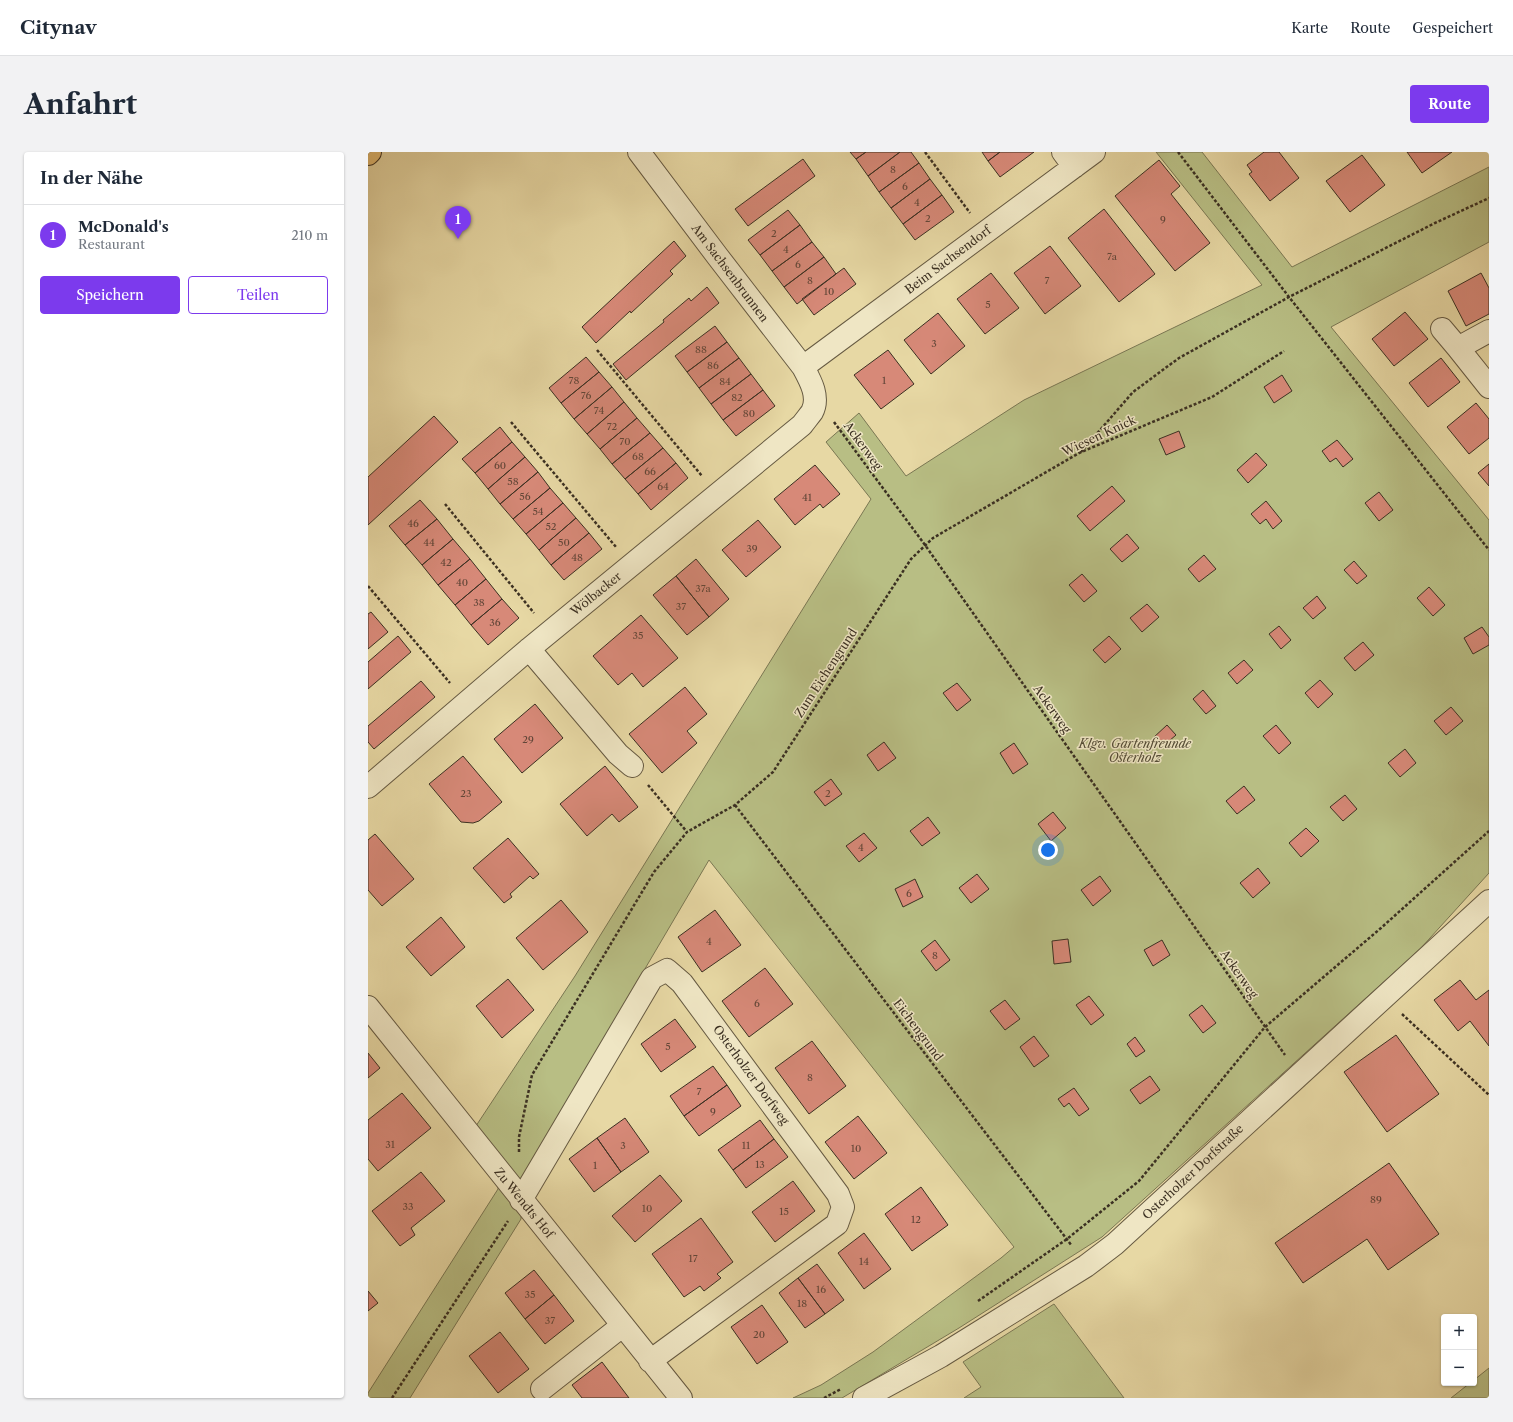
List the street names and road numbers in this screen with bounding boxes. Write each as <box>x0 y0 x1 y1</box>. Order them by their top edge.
street label: Am Sachsenbrunnen <box>688 220 772 325</box>
street label: Beim Sachsendorf <box>902 221 995 297</box>
street label: Wiesen Knick <box>1059 411 1139 460</box>
street label: Ackerweg <box>840 418 886 473</box>
street label: Wölbacker <box>566 569 624 619</box>
street label: Zum Eichengrund <box>791 625 860 720</box>
street label: Ackerweg <box>1030 681 1075 736</box>
street label: Ackerweg <box>1217 946 1262 1001</box>
street label: Eichengrund <box>890 996 947 1064</box>
street label: Osterholzer Dorfweg <box>710 1022 793 1128</box>
street label: Osterholzer Dorfstraße <box>1139 1121 1247 1222</box>
street label: Zu Wendts Hof <box>491 1165 558 1242</box>

